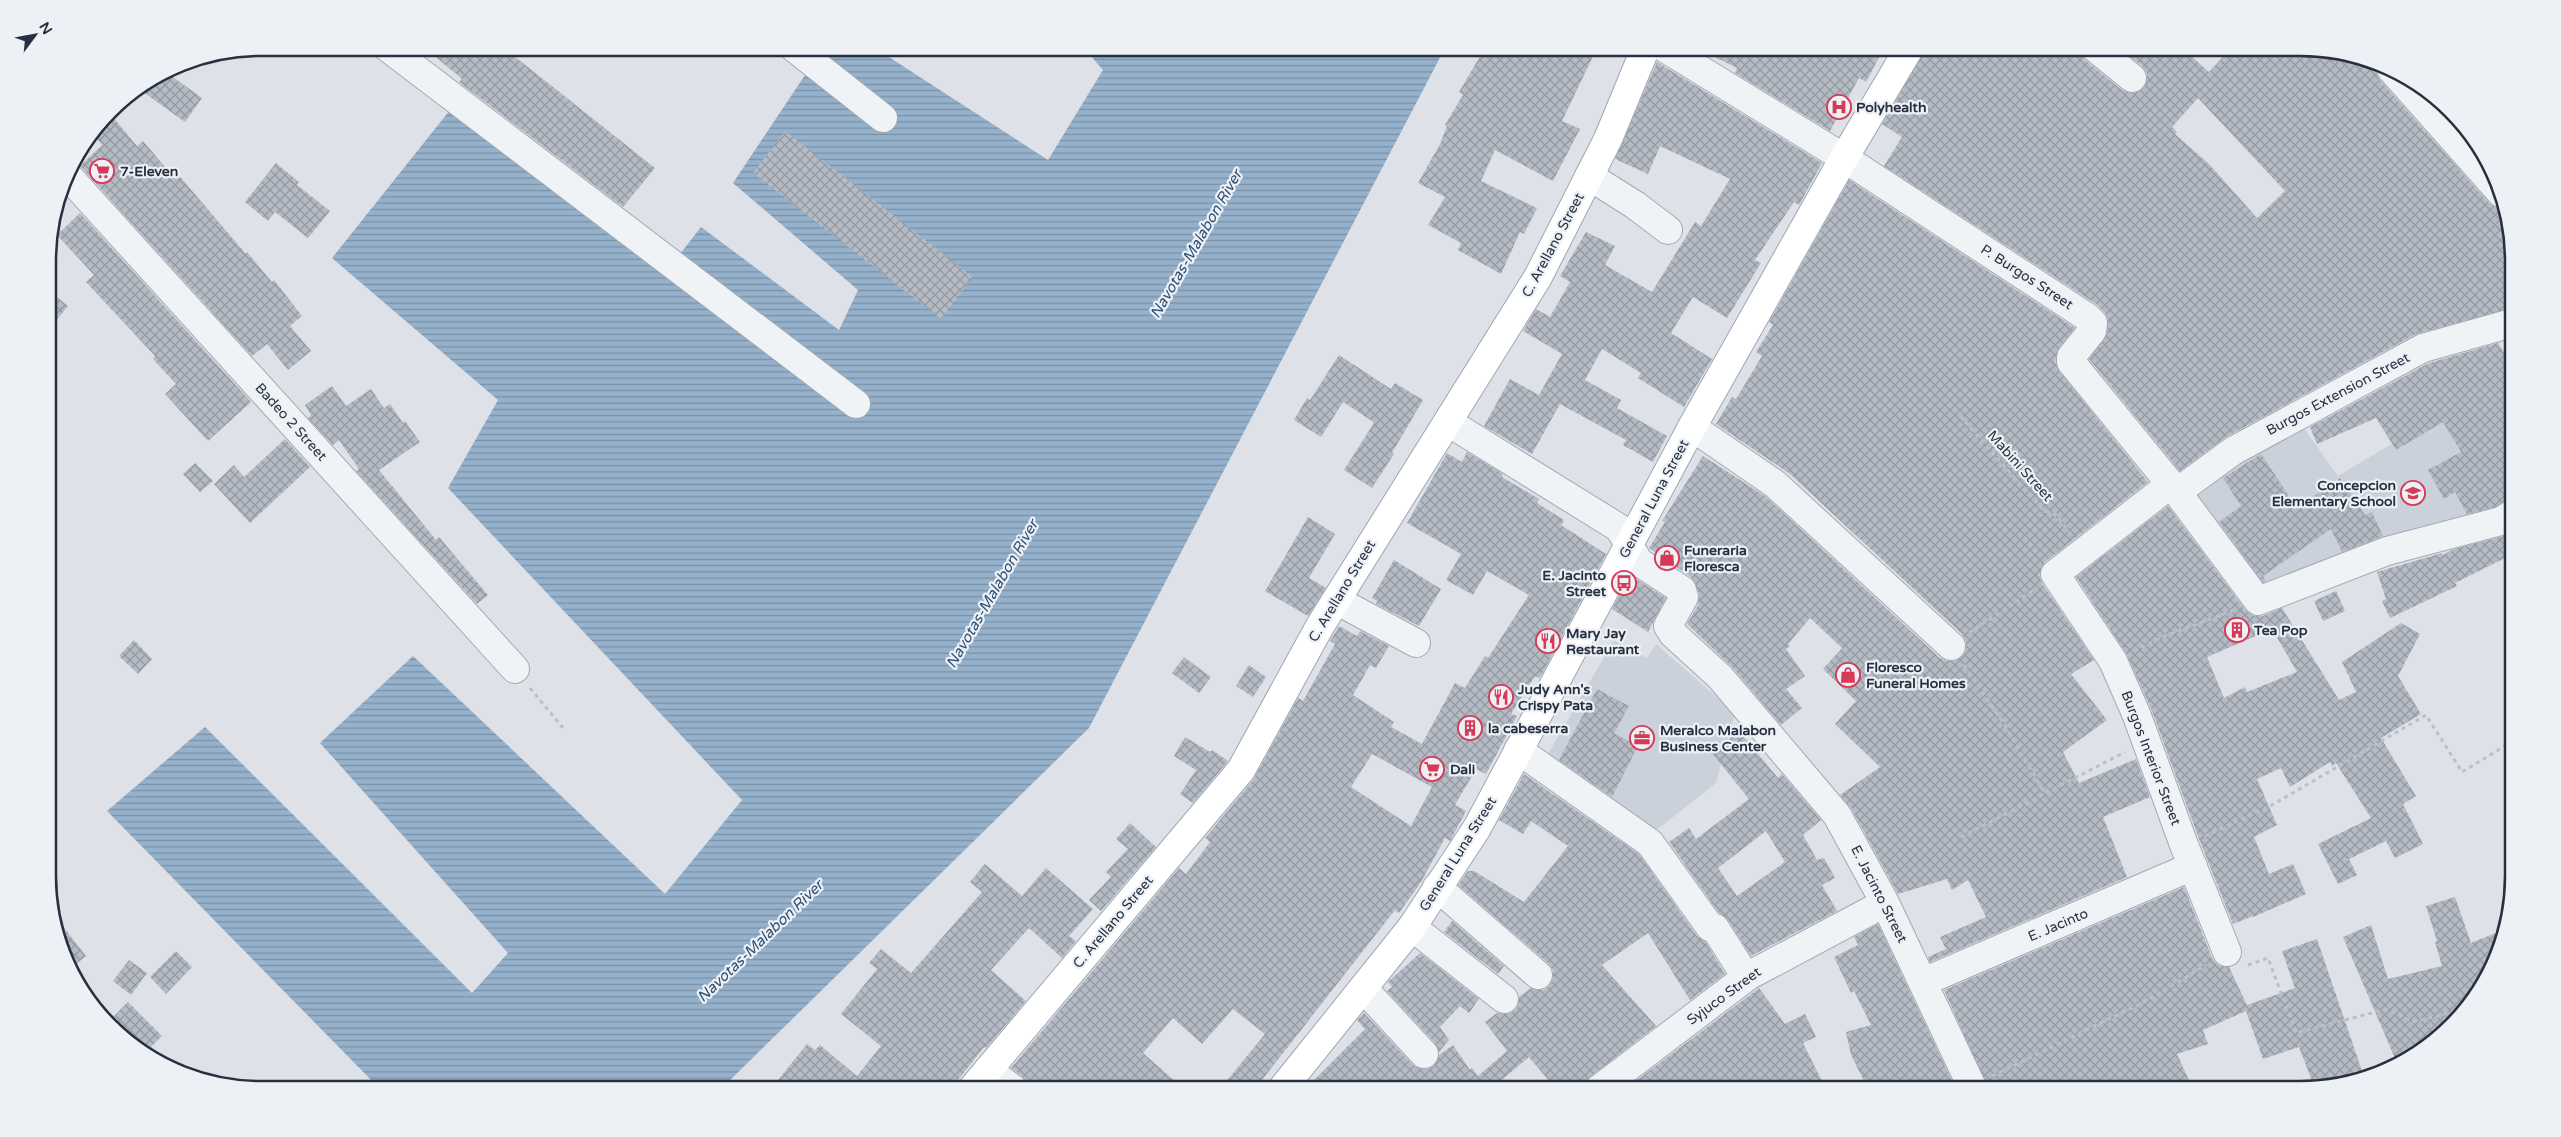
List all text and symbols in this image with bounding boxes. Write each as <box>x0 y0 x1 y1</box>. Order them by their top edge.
north arrow <box>10 10 60 60</box>
text: N <box>35 19 56 38</box>
hospital icon: Polyhealth <box>1826 94 1852 120</box>
place label: Polyhealth <box>1856 99 1926 116</box>
supermarket icon: 7-Eleven <box>89 158 115 184</box>
place label: 7-Eleven <box>120 163 178 180</box>
water label: Navotas-Malabon River <box>1146 165 1247 321</box>
street label: C. Arellano Street <box>1518 189 1588 300</box>
street label: P. Burgos Street <box>1978 241 2077 314</box>
street label: Burgos Extension Street <box>2263 349 2413 439</box>
street label: Badeo 2 Street <box>252 380 331 465</box>
street label: Mabini Street <box>1984 427 2057 505</box>
street label: General Luna Street <box>1616 436 1693 561</box>
place label: Concepcion Elementary School <box>2272 477 2396 510</box>
school or university icon: Concepcion Elementary School <box>2400 480 2426 506</box>
water label: Navotas-Malabon River <box>942 515 1043 671</box>
street label: C. Arellano Street <box>1305 536 1379 645</box>
place label: Funeraria Floresca <box>1684 542 1747 575</box>
shop icon: Funeraria Floresca <box>1654 545 1680 571</box>
place label: E. Jacinto Street <box>1542 567 1607 600</box>
bus stop icon: E. Jacinto Street <box>1611 570 1637 596</box>
building icon: Tea Pop <box>2224 617 2250 643</box>
place label: Tea Pop <box>2253 622 2308 639</box>
place label: Mary Jay Restaurant <box>1566 625 1640 658</box>
restaurant icon: Mary Jay Restaurant <box>1535 628 1561 654</box>
place label: Floresco Funeral Homes <box>1866 659 1966 692</box>
shop icon: Floresco Funeral Homes <box>1835 662 1861 688</box>
place label: Judy Ann's Crispy Pata <box>1517 681 1593 714</box>
restaurant icon: Judy Ann's Crispy Pata <box>1488 684 1514 710</box>
street label: Burgos Interior Street <box>2117 688 2185 828</box>
building icon: la cabeserra <box>1457 715 1483 741</box>
place label: la cabeserra <box>1488 720 1568 737</box>
place label: Meralco Malabon Business Center <box>1660 722 1776 755</box>
office icon: Meralco Malabon Business Center <box>1629 725 1655 751</box>
supermarket icon: Dali <box>1419 756 1445 782</box>
place label: Dali <box>1450 761 1475 778</box>
street label: General Luna Street <box>1416 793 1501 914</box>
street label: E. Jacinto Street <box>1847 842 1911 946</box>
street label: C. Arellano Street <box>1069 872 1157 972</box>
water label: Navotas-Malabon River <box>693 875 828 1006</box>
street label: E. Jacinto <box>2025 905 2091 945</box>
street label: Syjuco Street <box>1684 963 1765 1029</box>

